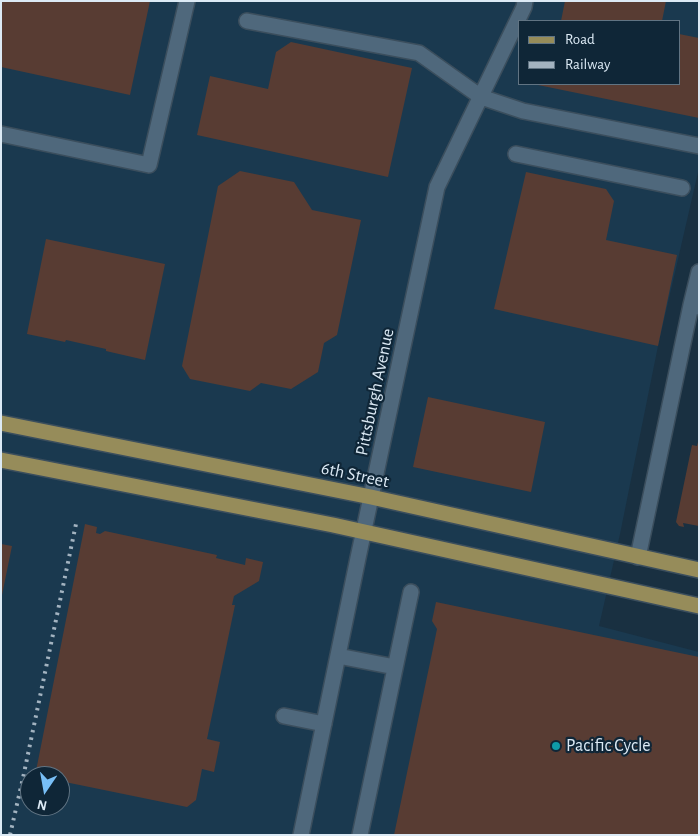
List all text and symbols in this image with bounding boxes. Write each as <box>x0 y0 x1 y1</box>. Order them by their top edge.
legend <box>518 20 680 85</box>
text: Road <box>565 32 595 47</box>
text: Railway <box>565 57 610 72</box>
street label: Pittsburgh Avenue <box>351 326 399 458</box>
street label: 6th Street <box>319 457 391 493</box>
place label: Pacific Cycle <box>566 735 651 757</box>
marker: Pacific Cycle <box>550 740 562 752</box>
north arrow <box>20 766 70 816</box>
text: N <box>36 797 48 813</box>

